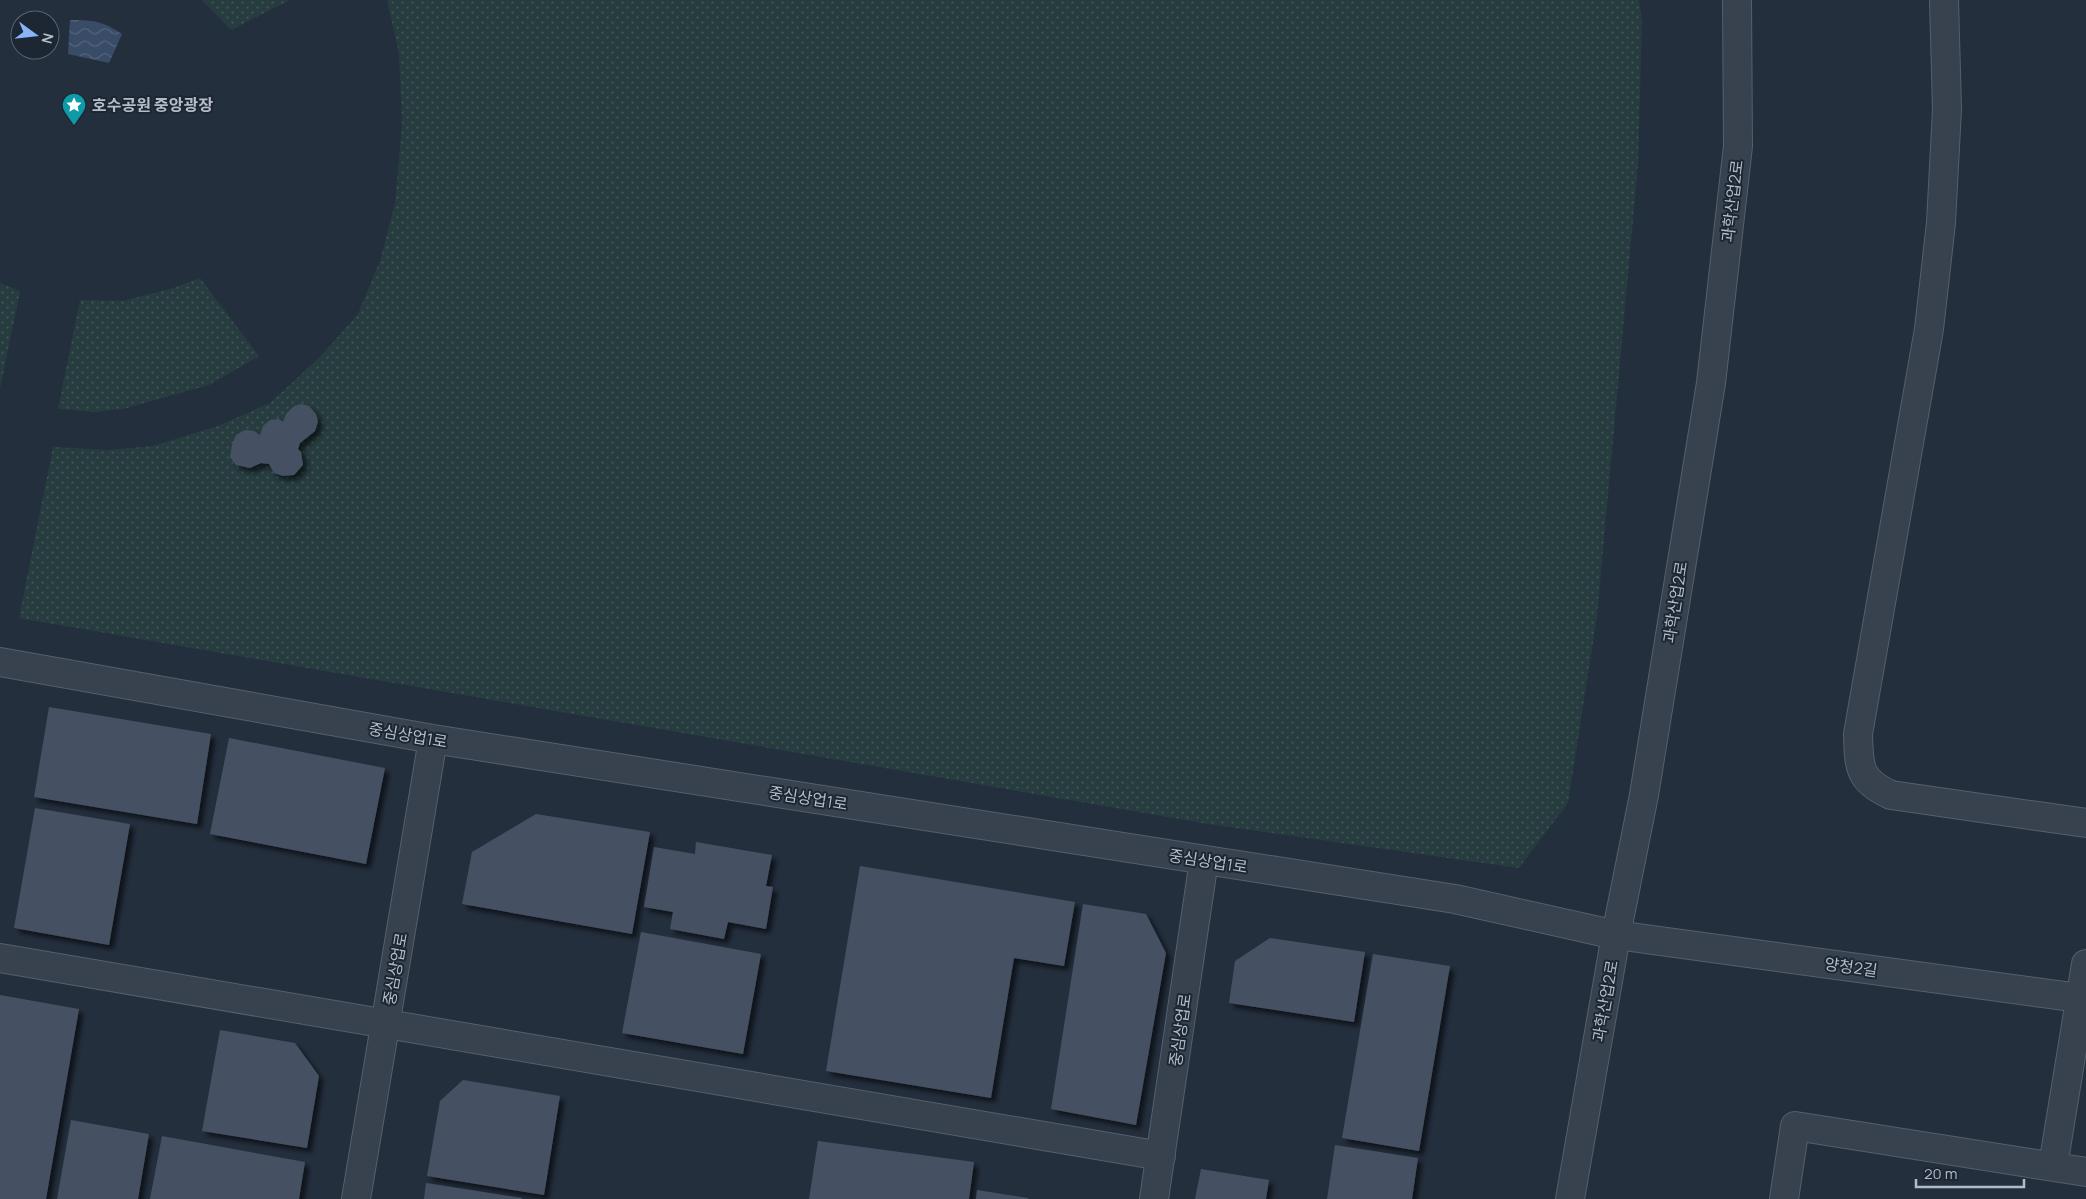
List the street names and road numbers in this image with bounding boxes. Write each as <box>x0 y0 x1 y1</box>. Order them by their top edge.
street label: 과학산업2로 <box>1716 158 1748 243</box>
street label: 과학산업2로 <box>1658 559 1692 645</box>
street label: 중심상업1로 <box>367 717 449 753</box>
street label: 중심상업1로 <box>767 781 849 815</box>
street label: 중심상업1로 <box>1167 844 1249 878</box>
street label: 중심상업로 <box>378 931 412 1007</box>
street label: 양청2길 <box>1823 952 1879 982</box>
street label: 과학산업2로 <box>1587 958 1623 1044</box>
street label: 중심상업로 <box>1164 992 1196 1068</box>

